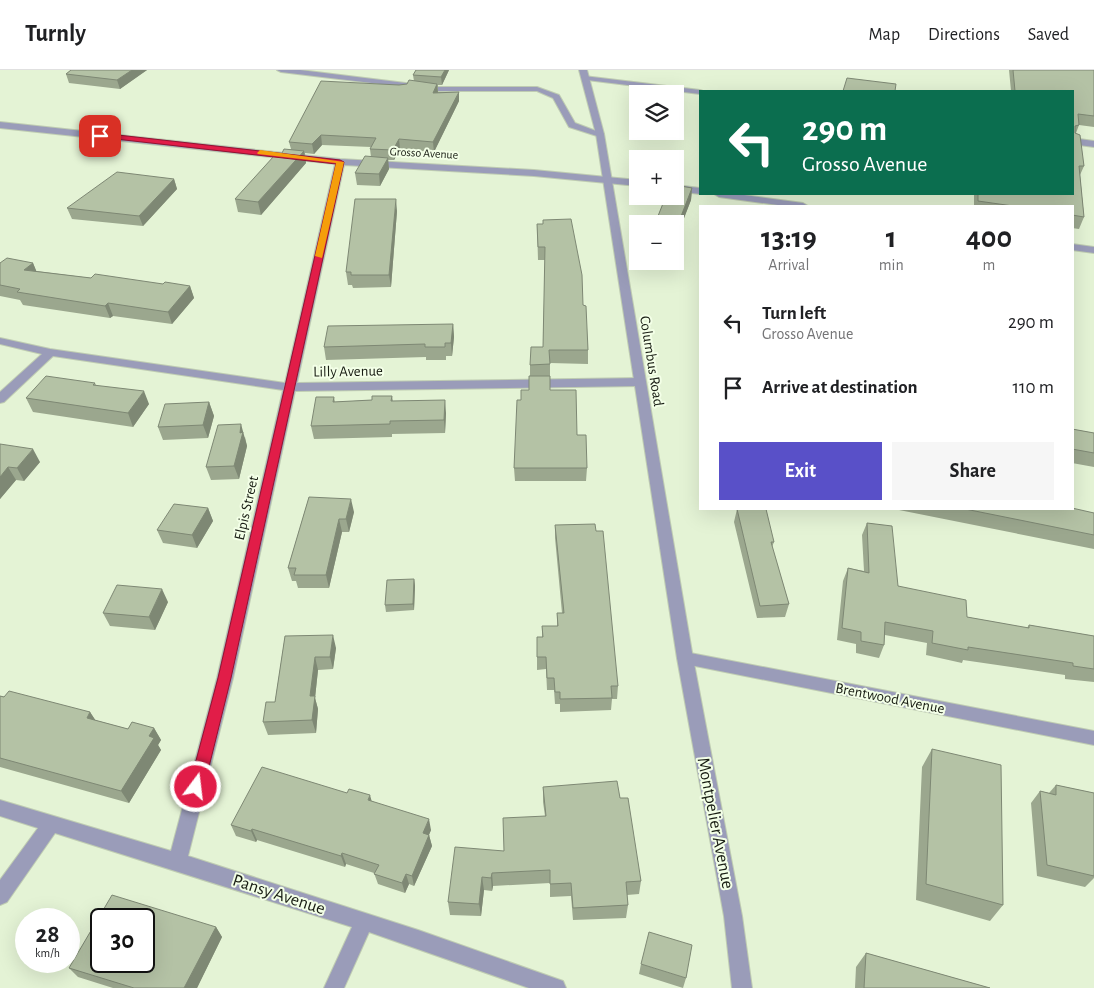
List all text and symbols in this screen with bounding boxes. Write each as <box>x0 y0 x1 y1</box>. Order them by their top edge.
text: Turnly <box>25 22 86 46</box>
text: Map <box>869 26 900 44</box>
text: Directions <box>928 26 1000 44</box>
text: Saved <box>1028 26 1069 44</box>
map controls <box>629 85 684 270</box>
button: layers <box>629 85 684 140</box>
icon: left <box>719 110 784 175</box>
text: 290 m <box>802 112 887 147</box>
pin <box>79 115 121 157</box>
icon: arrive <box>86 122 114 150</box>
street label: Grosso Avenue <box>390 145 458 161</box>
button: + <box>629 150 684 205</box>
text: Grosso Avenue <box>802 153 928 175</box>
button: − <box>629 215 684 270</box>
text: 13:19 <box>761 223 817 253</box>
text: 1 <box>886 223 897 253</box>
text: 400 <box>966 223 1012 253</box>
text: Arrival <box>768 257 809 273</box>
text: min <box>879 257 904 273</box>
text: m <box>982 257 995 273</box>
text: Turn left <box>762 304 826 323</box>
icon: left <box>719 309 747 337</box>
text: 290 m <box>1008 313 1054 332</box>
street label: Columbus Road <box>637 315 666 408</box>
text: Grosso Avenue <box>762 326 853 342</box>
street label: Lilly Avenue <box>313 363 383 380</box>
icon: arrive <box>719 374 747 402</box>
text: Arrive at destination <box>762 378 918 397</box>
text: 110 m <box>1013 378 1054 397</box>
button: Exit <box>719 442 882 500</box>
button: Share <box>892 442 1054 500</box>
street label: Elpis Street <box>232 474 261 542</box>
street label: Brentwood Avenue <box>834 681 946 716</box>
street label: Montpelier Avenue <box>693 756 737 890</box>
position arrow <box>169 760 221 812</box>
street label: Pansy Avenue <box>230 872 327 918</box>
speed limit sign: 30 <box>90 908 155 973</box>
text: 28 <box>35 922 60 947</box>
text: km/h <box>35 947 60 959</box>

